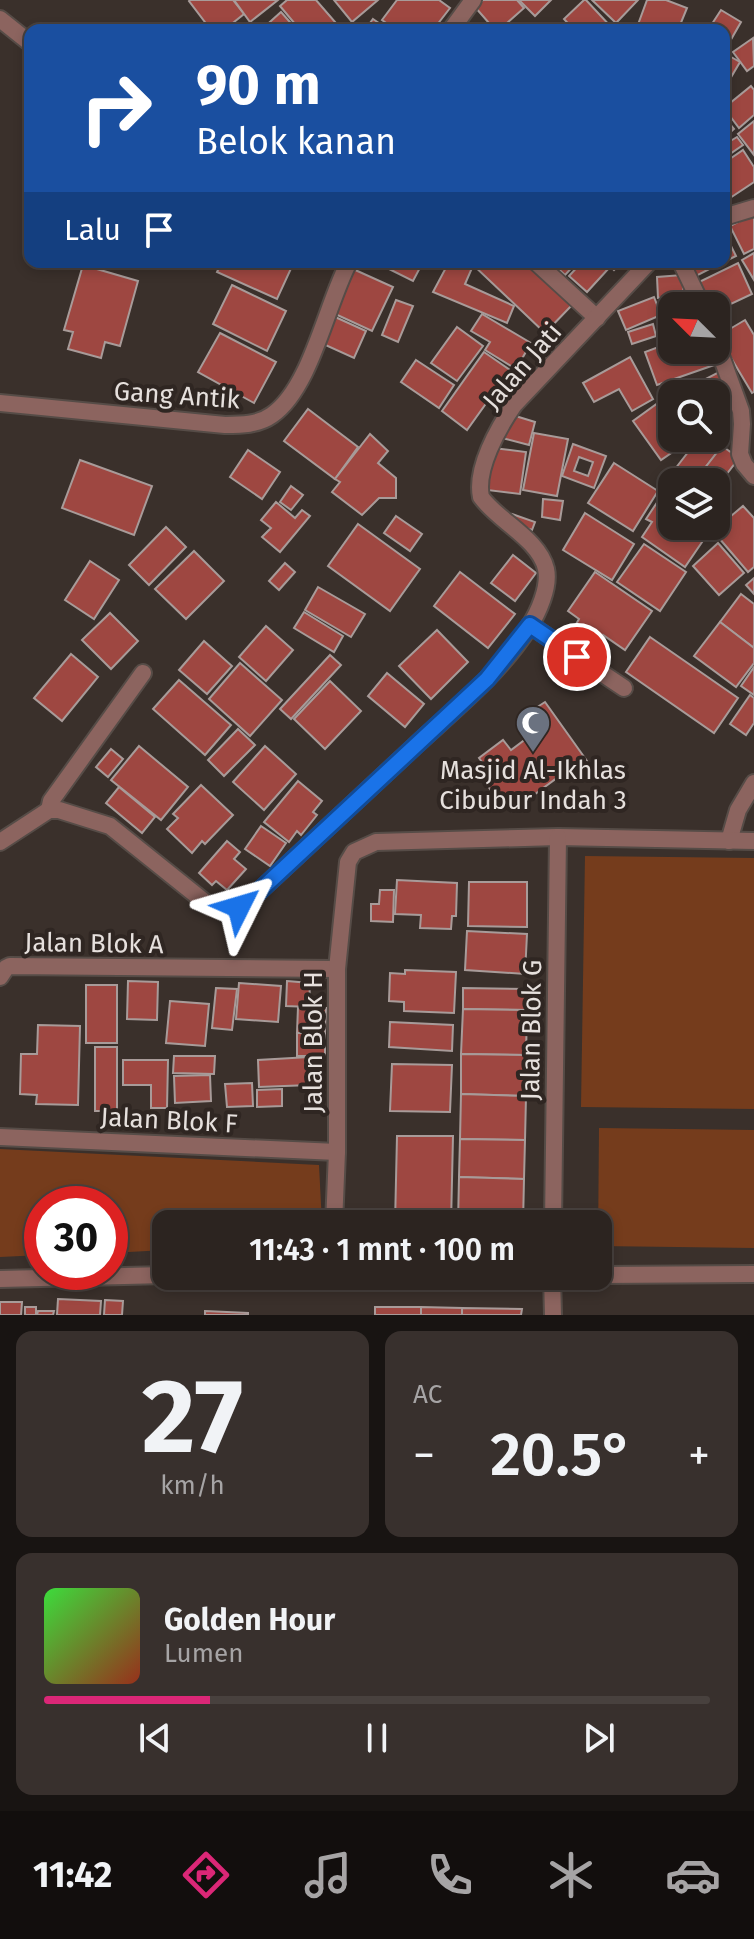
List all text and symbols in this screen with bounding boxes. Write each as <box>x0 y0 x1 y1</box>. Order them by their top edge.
text: 90 m <box>196 52 321 119</box>
icon: right <box>64 56 168 160</box>
text: Belok kanan <box>196 120 396 164</box>
icon: arrive <box>137 208 181 252</box>
text: Lalu <box>64 212 121 248</box>
north arrow <box>658 292 730 364</box>
map controls <box>658 292 730 540</box>
street label: Jalan Jati <box>476 317 568 416</box>
street label: Gang Antik <box>113 376 242 415</box>
button: search <box>658 380 730 452</box>
button: layers <box>658 468 730 540</box>
pin <box>543 623 611 691</box>
icon: arrive <box>555 635 599 679</box>
mosque icon: Masjid Al-Ikhlas Cibubur Indah 3 <box>514 704 552 754</box>
place label: Masjid Al-Ikhlas Cibubur Indah 3 <box>439 755 627 816</box>
position arrow <box>197 865 281 949</box>
street label: Jalan Blok A <box>24 927 164 960</box>
street label: Jalan Blok G <box>515 959 548 1101</box>
street label: Jalan Blok H <box>298 971 329 1113</box>
street label: Jalan Blok F <box>100 1101 238 1140</box>
speed limit sign: 30 <box>24 1186 128 1290</box>
text: 11:43 · 1 mnt · 100 m <box>249 1232 515 1268</box>
text: 27 <box>142 1355 243 1480</box>
text: AC <box>413 1379 442 1410</box>
text: 20.5° <box>490 1419 633 1491</box>
text: − <box>413 1429 435 1482</box>
text: + <box>688 1429 710 1482</box>
text: km/h <box>160 1470 225 1501</box>
text: Golden Hour <box>164 1602 335 1638</box>
text: Lumen <box>164 1638 243 1669</box>
icon: previous <box>133 1716 177 1760</box>
icon: pause <box>355 1716 399 1760</box>
icon: next <box>577 1716 621 1760</box>
icon: directions <box>178 1847 234 1903</box>
icon: music <box>300 1847 356 1903</box>
icon: phone <box>422 1847 478 1903</box>
icon: climate <box>543 1847 599 1903</box>
icon: car <box>665 1847 721 1903</box>
text: 11:42 <box>33 1853 112 1897</box>

